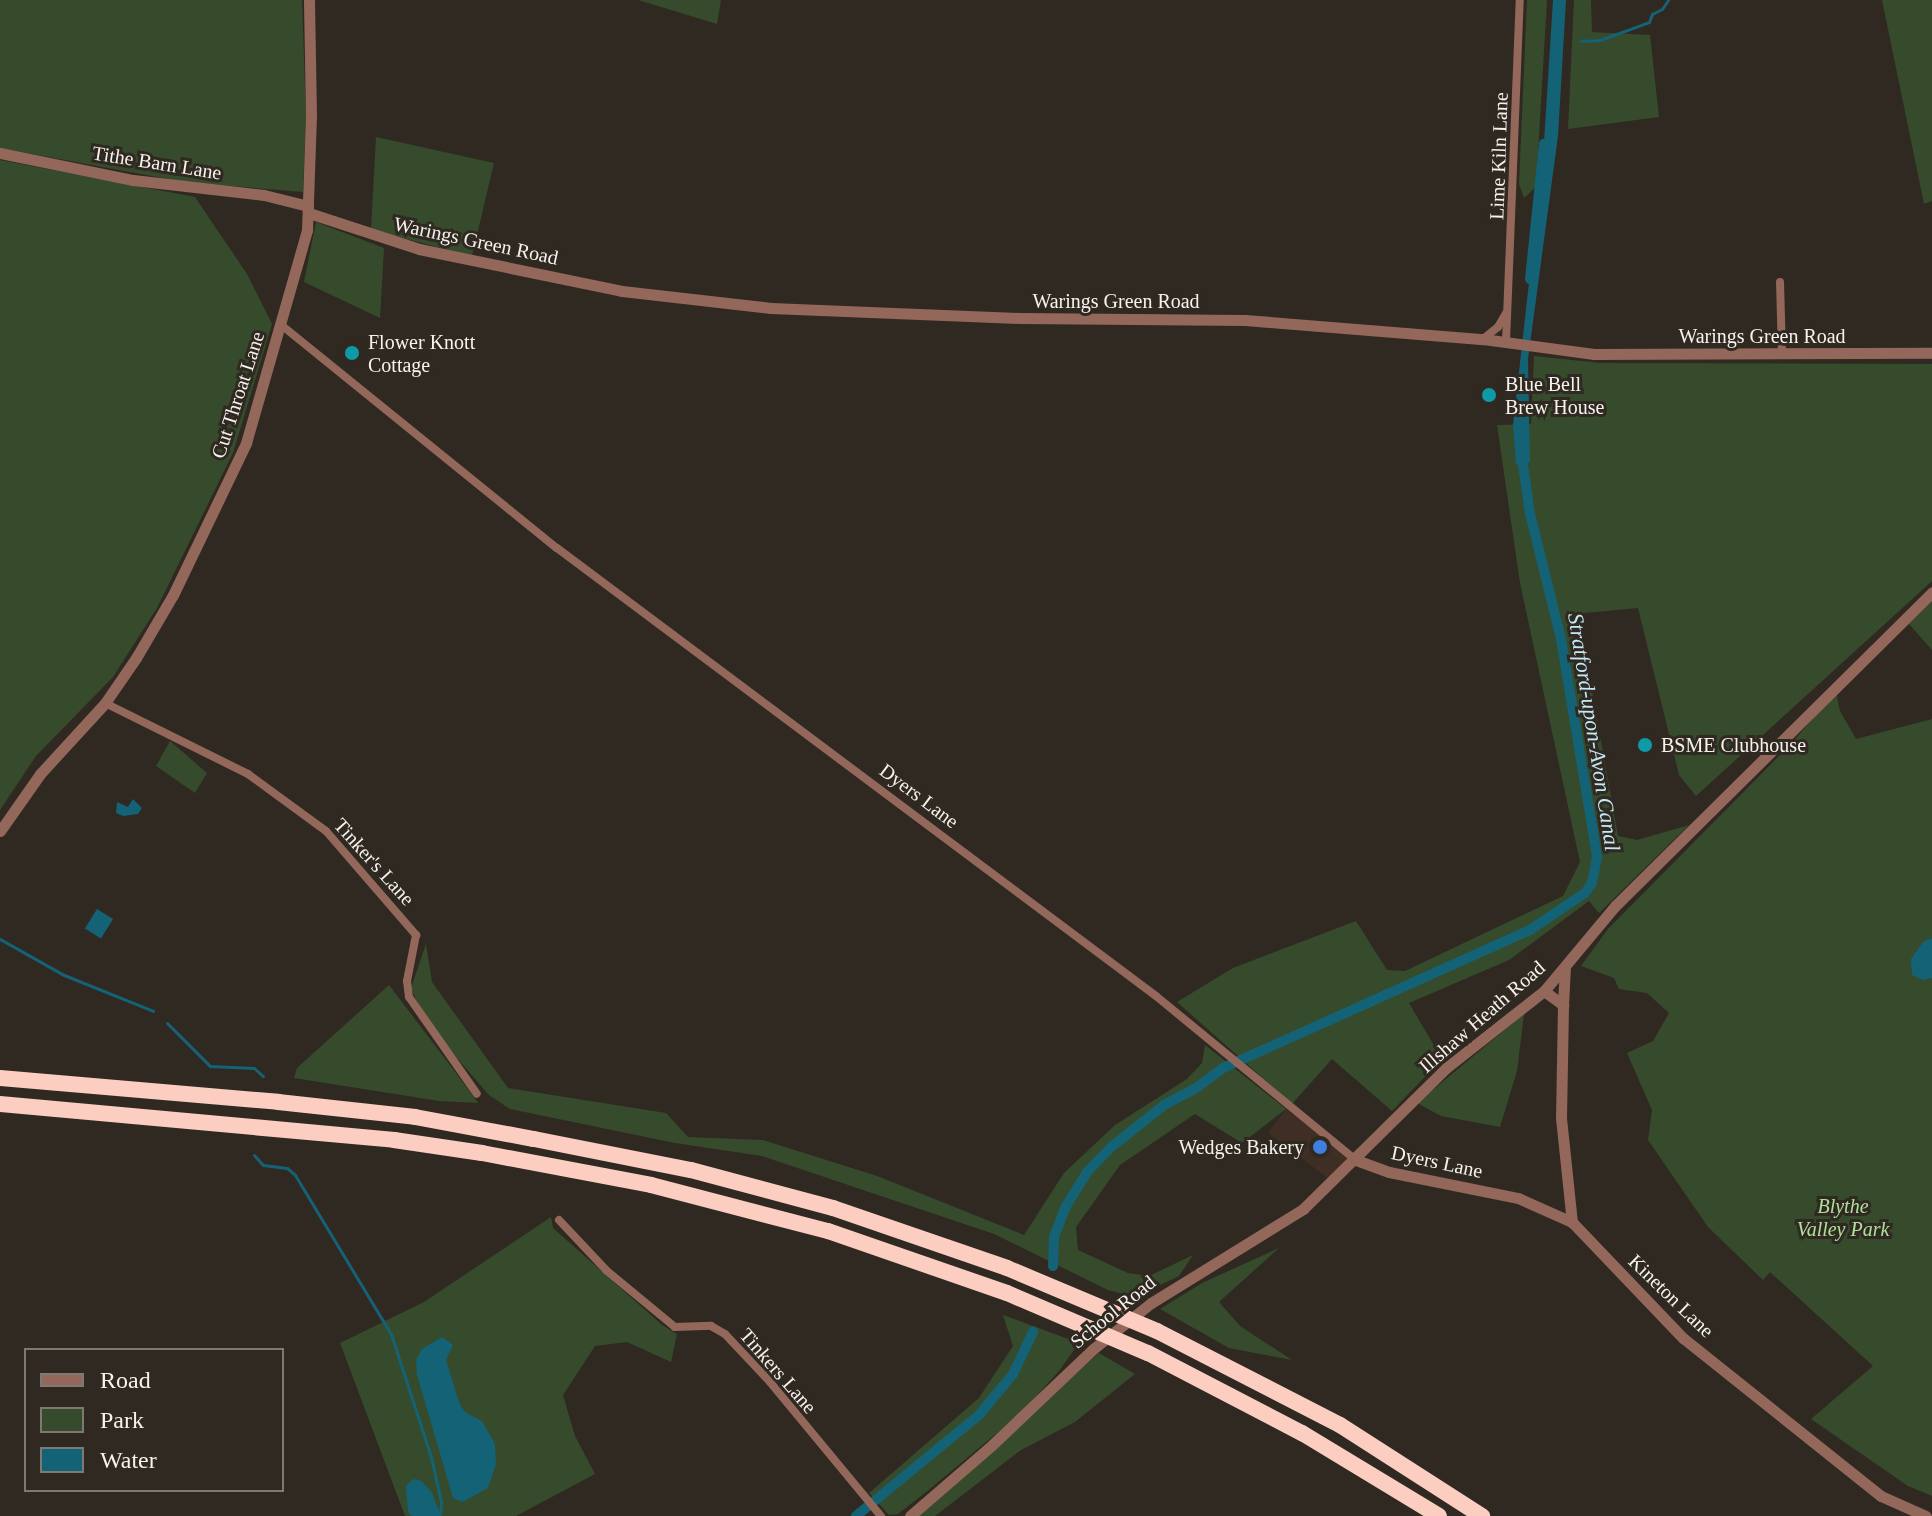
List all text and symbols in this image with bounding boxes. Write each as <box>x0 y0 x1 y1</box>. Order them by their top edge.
street label: Lime Kiln Lane <box>1485 92 1513 220</box>
street label: Tithe Barn Lane <box>91 141 223 185</box>
street label: Warings Green Road <box>392 212 560 270</box>
street label: Warings Green Road <box>1032 289 1200 313</box>
street label: Warings Green Road <box>1678 324 1846 348</box>
street label: Cut Throat Lane <box>206 328 270 462</box>
place label: Flower Knott Cottage <box>368 330 475 377</box>
marker: Flower Knott Cottage <box>343 344 361 362</box>
place label: Blue Bell Brew House <box>1505 372 1604 419</box>
marker: Blue Bell Brew House <box>1480 386 1498 404</box>
water label: Stratford-upon-Avon Canal <box>1562 611 1626 853</box>
place label: BSME Clubhouse <box>1661 733 1806 757</box>
marker: BSME Clubhouse <box>1636 736 1654 754</box>
street label: Dyers Lane <box>875 759 963 833</box>
street label: Tinker's Lane <box>329 813 419 911</box>
street label: Illshaw Heath Road <box>1414 956 1550 1078</box>
place label: Wedges Bakery <box>1178 1135 1304 1159</box>
marker: Wedges Bakery <box>1311 1138 1329 1156</box>
street label: Dyers Lane <box>1389 1141 1485 1183</box>
park label: Blythe Valley Park <box>1797 1195 1889 1242</box>
street label: Kineton Lane <box>1623 1249 1719 1343</box>
street label: School Road <box>1066 1270 1160 1354</box>
street label: Tinkers Lane <box>734 1323 822 1419</box>
legend <box>24 1348 284 1492</box>
text: Road <box>100 1367 151 1393</box>
text: Park <box>100 1407 144 1433</box>
text: Water <box>100 1447 157 1473</box>

